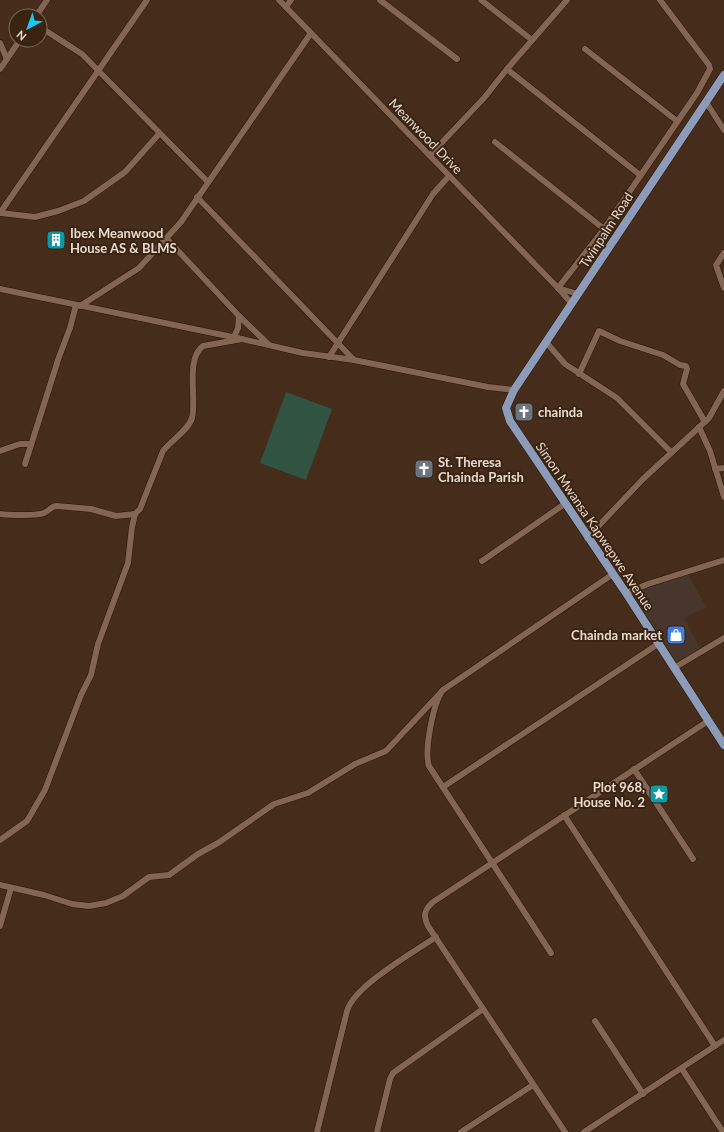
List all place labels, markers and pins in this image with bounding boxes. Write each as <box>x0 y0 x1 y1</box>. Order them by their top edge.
place label: Ibex Meanwood House AS & BLMS <box>70 225 177 256</box>
building icon: Ibex Meanwood House AS & BLMS <box>45 229 67 251</box>
church icon: chainda <box>513 401 535 423</box>
place label: chainda <box>538 404 583 420</box>
place label: St. Theresa Chainda Parish <box>438 454 524 485</box>
church icon: St. Theresa Chainda Parish <box>413 458 435 480</box>
shop icon: Chainda market <box>665 624 687 646</box>
place label: Chainda market <box>571 627 662 643</box>
place label: Plot 968, House No. 2 <box>573 779 645 810</box>
place icon: Plot 968, House No. 2 <box>648 783 670 805</box>

